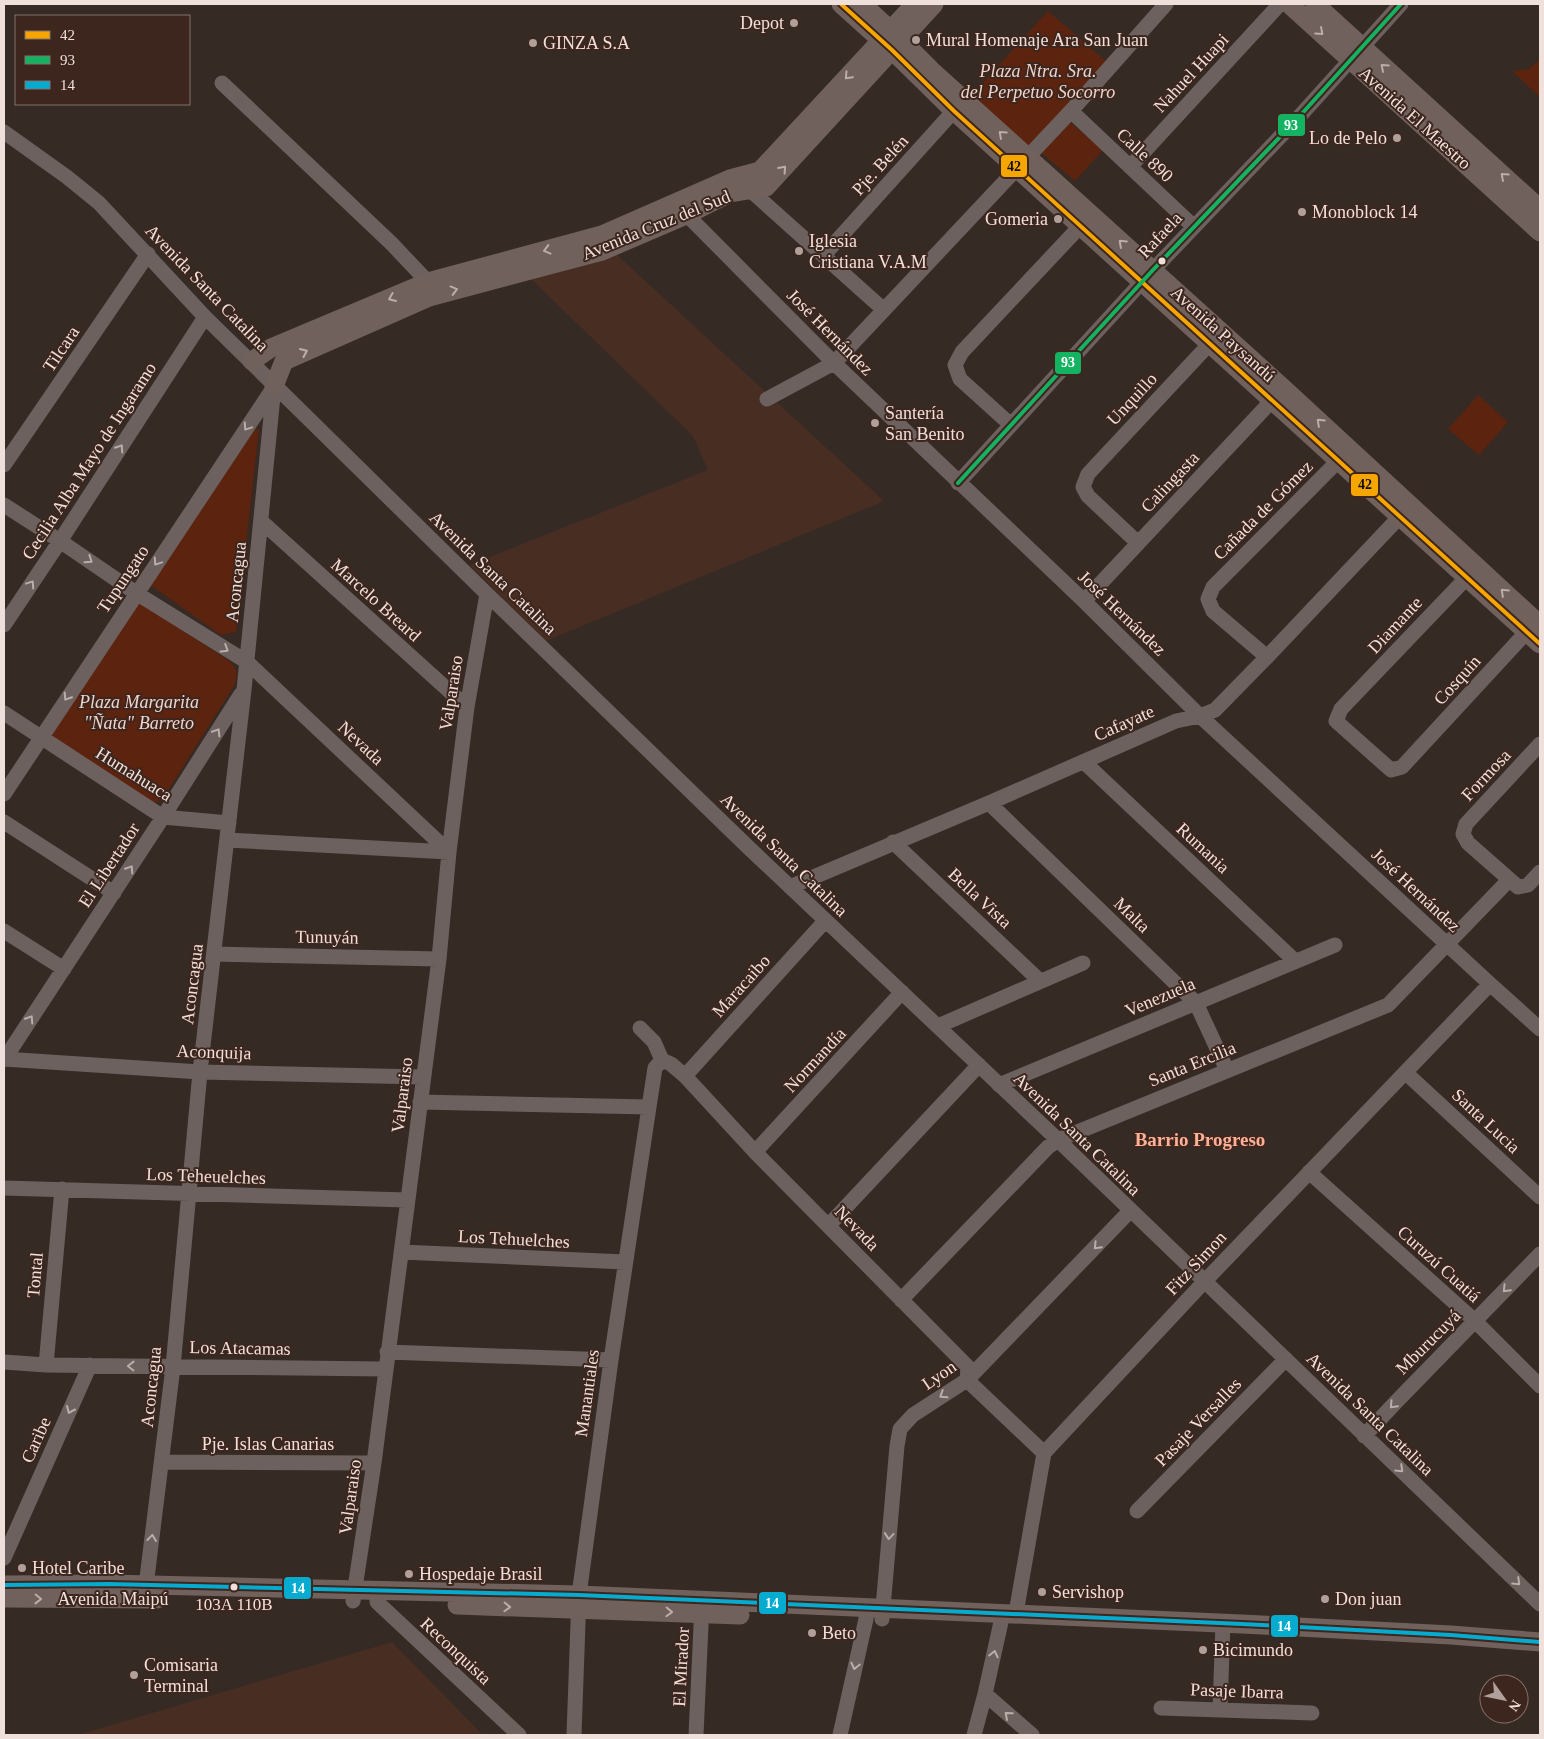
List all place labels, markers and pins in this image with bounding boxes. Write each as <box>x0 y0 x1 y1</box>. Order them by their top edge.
place label: Depot <box>740 13 784 33</box>
marker: Depot <box>788 17 800 29</box>
place label: Mural Homenaje Ara San Juan <box>926 30 1148 50</box>
place label: GINZA S.A <box>543 33 630 53</box>
marker: Mural Homenaje Ara San Juan <box>910 34 922 46</box>
marker: GINZA S.A <box>527 37 539 49</box>
place label: Lo de Pelo <box>1309 128 1387 148</box>
marker: Lo de Pelo <box>1391 132 1403 144</box>
place label: Monoblock 14 <box>1312 202 1418 222</box>
marker: Monoblock 14 <box>1296 206 1308 218</box>
place label: Gomeria <box>985 209 1048 229</box>
marker: Gomeria <box>1052 213 1064 225</box>
place label: Iglesia Cristiana V.A.M <box>809 231 927 272</box>
marker: Iglesia Cristiana V.A.M <box>793 245 805 257</box>
unlabelled marker <box>1157 256 1167 266</box>
place label: Santería San Benito <box>885 403 965 444</box>
marker: Santería San Benito <box>869 417 881 429</box>
place label: Hotel Caribe <box>32 1558 124 1578</box>
marker: Hotel Caribe <box>16 1562 28 1574</box>
place label: Hospedaje Brasil <box>419 1564 542 1584</box>
marker: Hospedaje Brasil <box>403 1568 415 1580</box>
marker: 103A 110B <box>229 1582 239 1592</box>
place label: Servishop <box>1052 1582 1124 1602</box>
marker: Servishop <box>1036 1586 1048 1598</box>
place label: Don juan <box>1335 1589 1402 1609</box>
marker: Don juan <box>1319 1593 1331 1605</box>
place label: 103A 110B <box>195 1595 273 1614</box>
place label: Beto <box>822 1623 856 1643</box>
marker: Beto <box>806 1627 818 1639</box>
place label: Bicimundo <box>1213 1640 1293 1660</box>
marker: Bicimundo <box>1197 1644 1209 1656</box>
place label: Comisaria Terminal <box>144 1655 218 1696</box>
marker: Comisaria Terminal <box>128 1669 140 1681</box>

